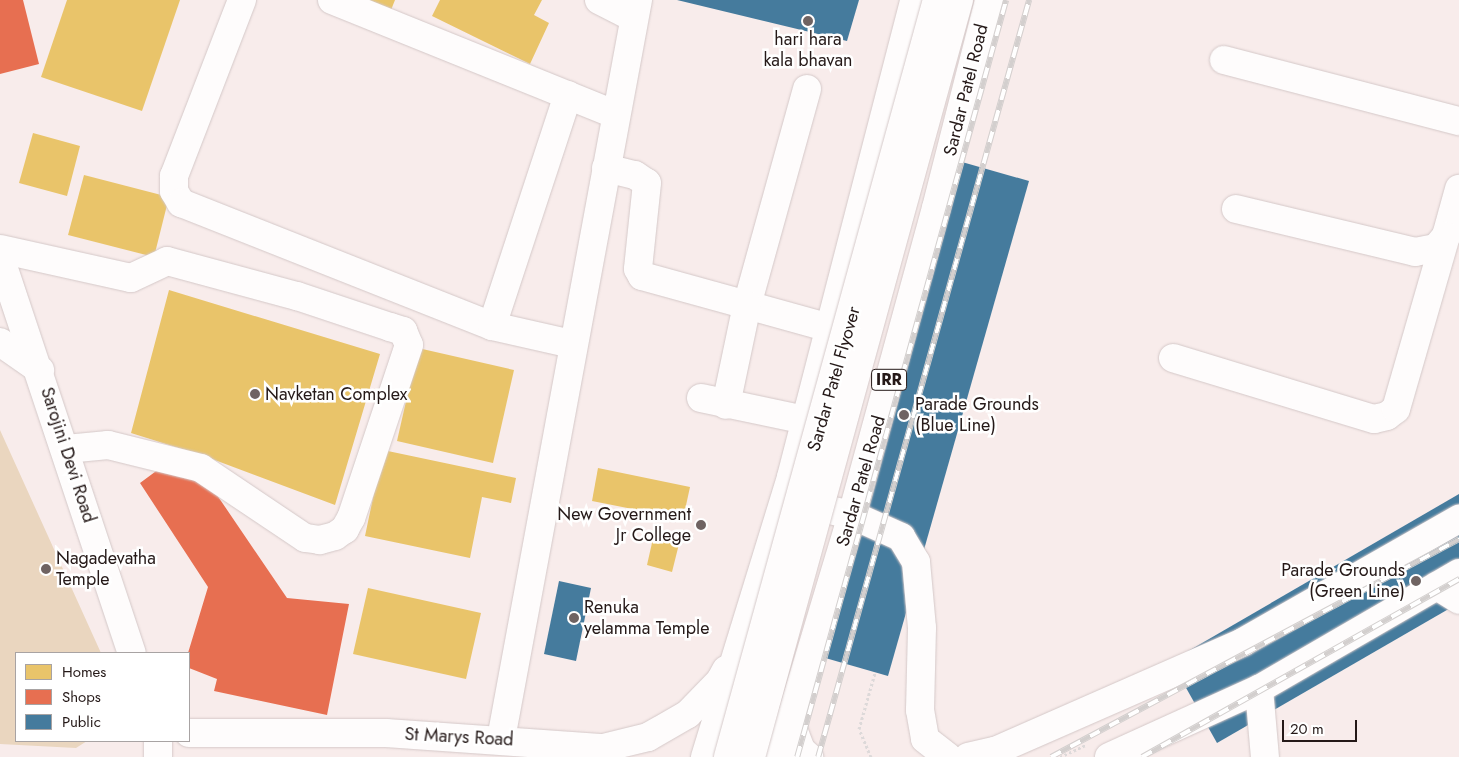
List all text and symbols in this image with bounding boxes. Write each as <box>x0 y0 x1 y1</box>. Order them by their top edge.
marker: hari hara kala bhavan <box>802 15 814 27</box>
street label: Sardar Patel Road <box>939 22 993 158</box>
place label: hari hara kala bhavan <box>763 29 853 72</box>
street label: Sardar Patel Flyover <box>803 304 865 454</box>
road number: IRR <box>870 366 908 394</box>
place label: Navketan Complex <box>265 383 407 405</box>
street label: Sarojini Devi Road <box>36 385 100 525</box>
marker: Navketan Complex <box>249 388 261 400</box>
place label: Parade Grounds (Blue Line) <box>915 394 1039 436</box>
marker: Parade Grounds (Blue Line) <box>897 408 911 422</box>
street label: Sardar Patel Road <box>832 413 890 549</box>
place label: New Government Jr College <box>557 504 691 546</box>
marker: New Government Jr College <box>695 519 707 531</box>
place label: Nagadevatha Temple <box>56 548 156 590</box>
place label: Parade Grounds (Green Line) <box>1281 560 1405 602</box>
marker: Nagadevatha Temple <box>40 563 52 575</box>
marker: Parade Grounds (Green Line) <box>1409 574 1423 588</box>
place label: Renuka yelamma Temple <box>584 597 709 640</box>
marker: Renuka yelamma Temple <box>568 612 580 624</box>
legend <box>15 652 190 742</box>
text: Homes <box>62 661 106 683</box>
text: Shops <box>62 686 101 708</box>
scale bar <box>1284 710 1359 742</box>
text: Public <box>62 711 101 733</box>
text: 20 m <box>1290 718 1324 740</box>
street label: St Marys Road <box>404 723 514 751</box>

